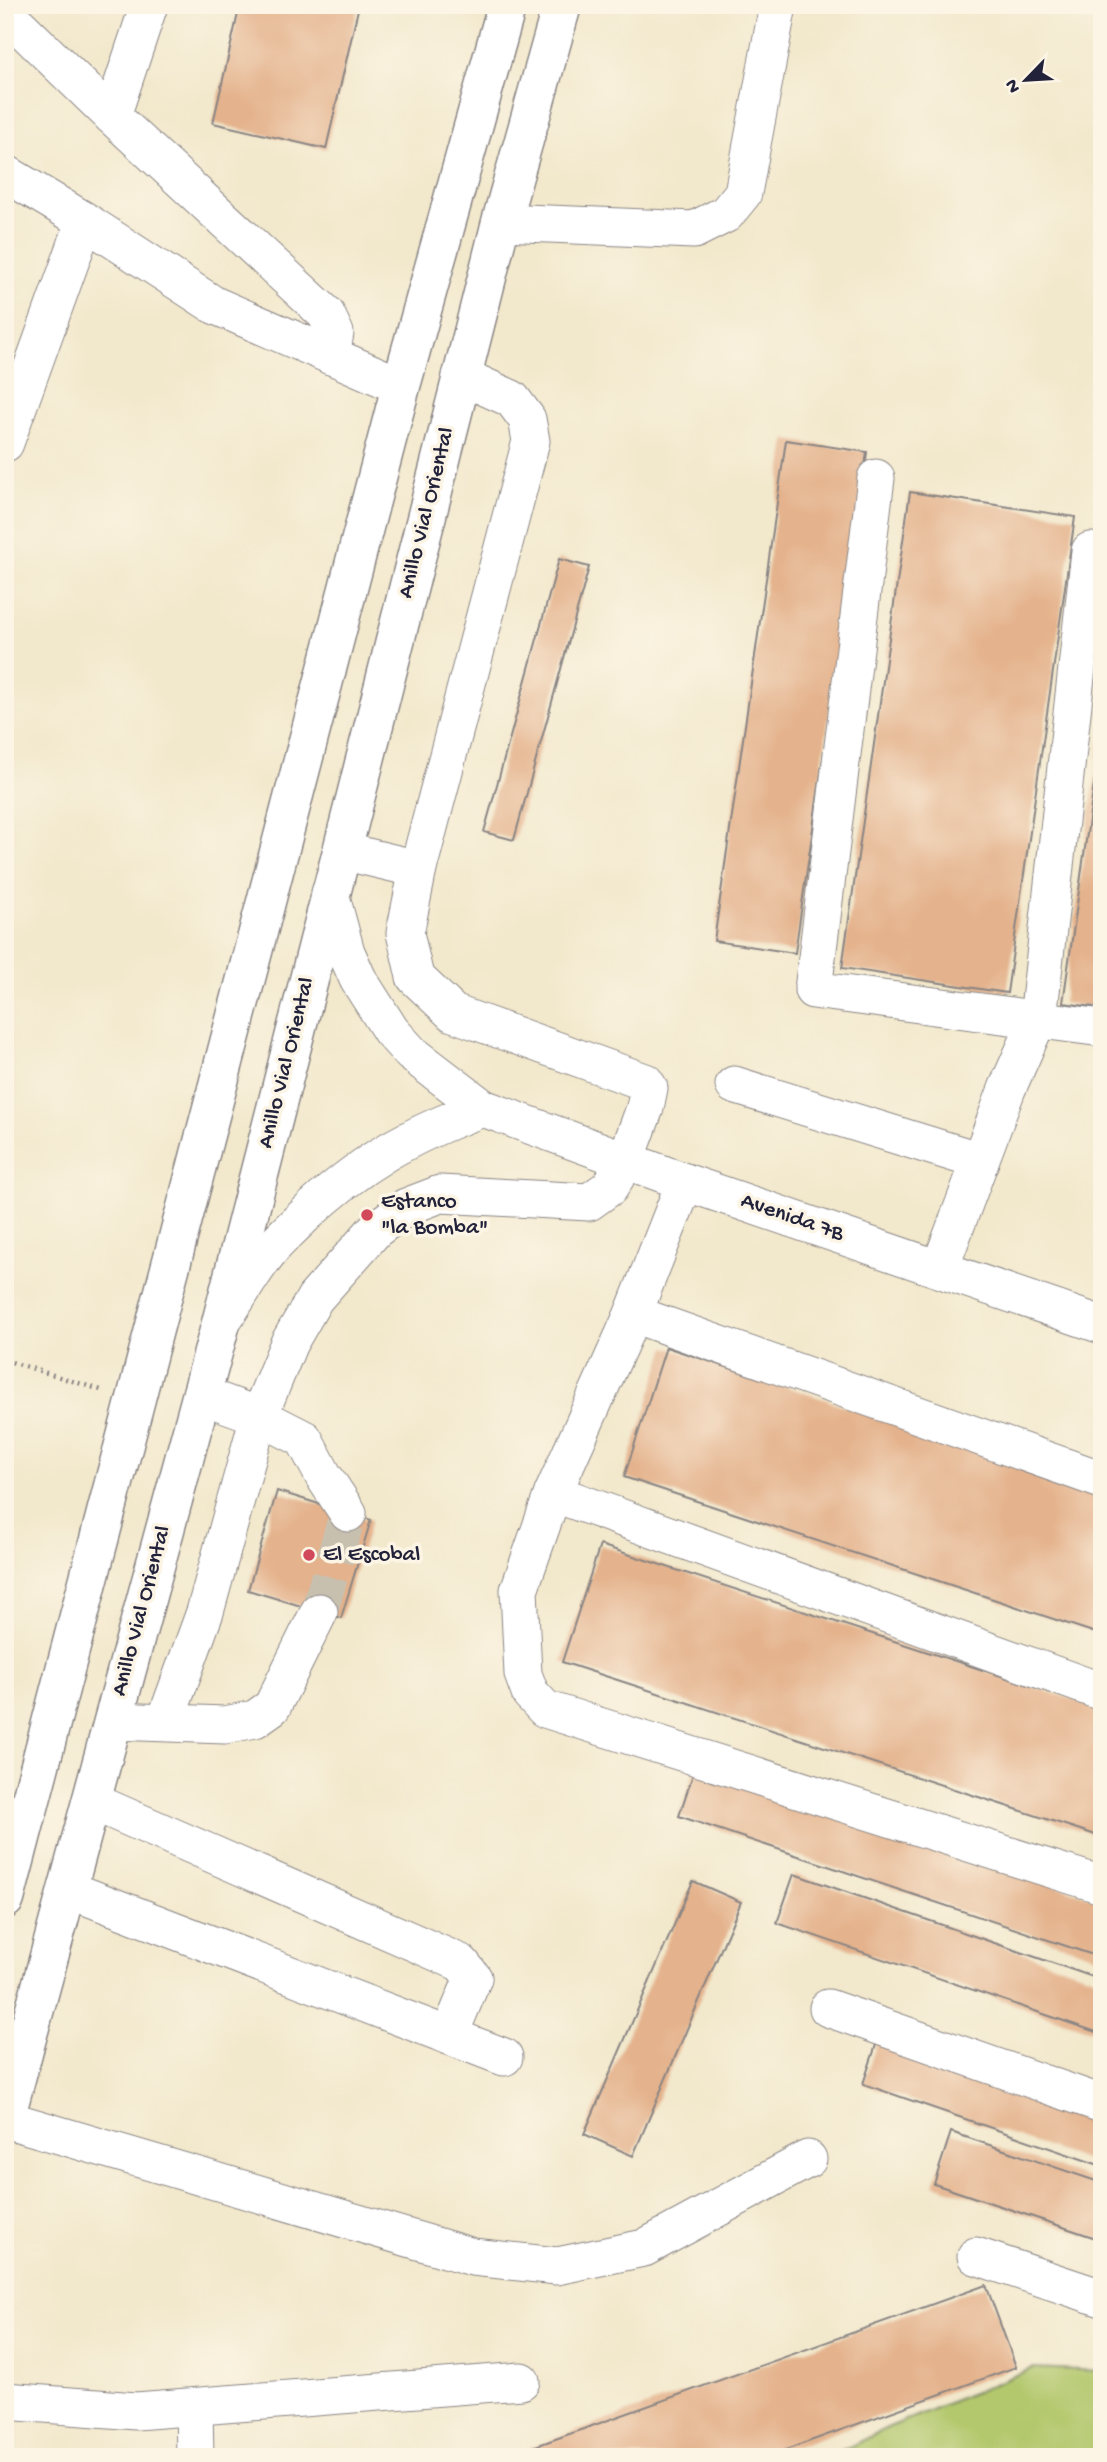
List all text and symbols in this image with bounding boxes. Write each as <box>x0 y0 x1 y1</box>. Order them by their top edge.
north arrow <box>992 46 1062 116</box>
text: N <box>1001 75 1027 96</box>
street label: Anillo Vial Oriental <box>393 425 461 601</box>
street label: Anillo Vial Oriental <box>253 975 321 1151</box>
street label: Avenida 7B <box>737 1188 848 1249</box>
place label: Estanco "la Bomba" <box>381 1189 488 1242</box>
marker: Estanco "la Bomba" <box>359 1207 375 1223</box>
street label: Anillo Vial Oriental <box>106 1523 178 1699</box>
place label: El Escobal <box>323 1542 420 1569</box>
marker: El Escobal <box>301 1547 317 1563</box>

